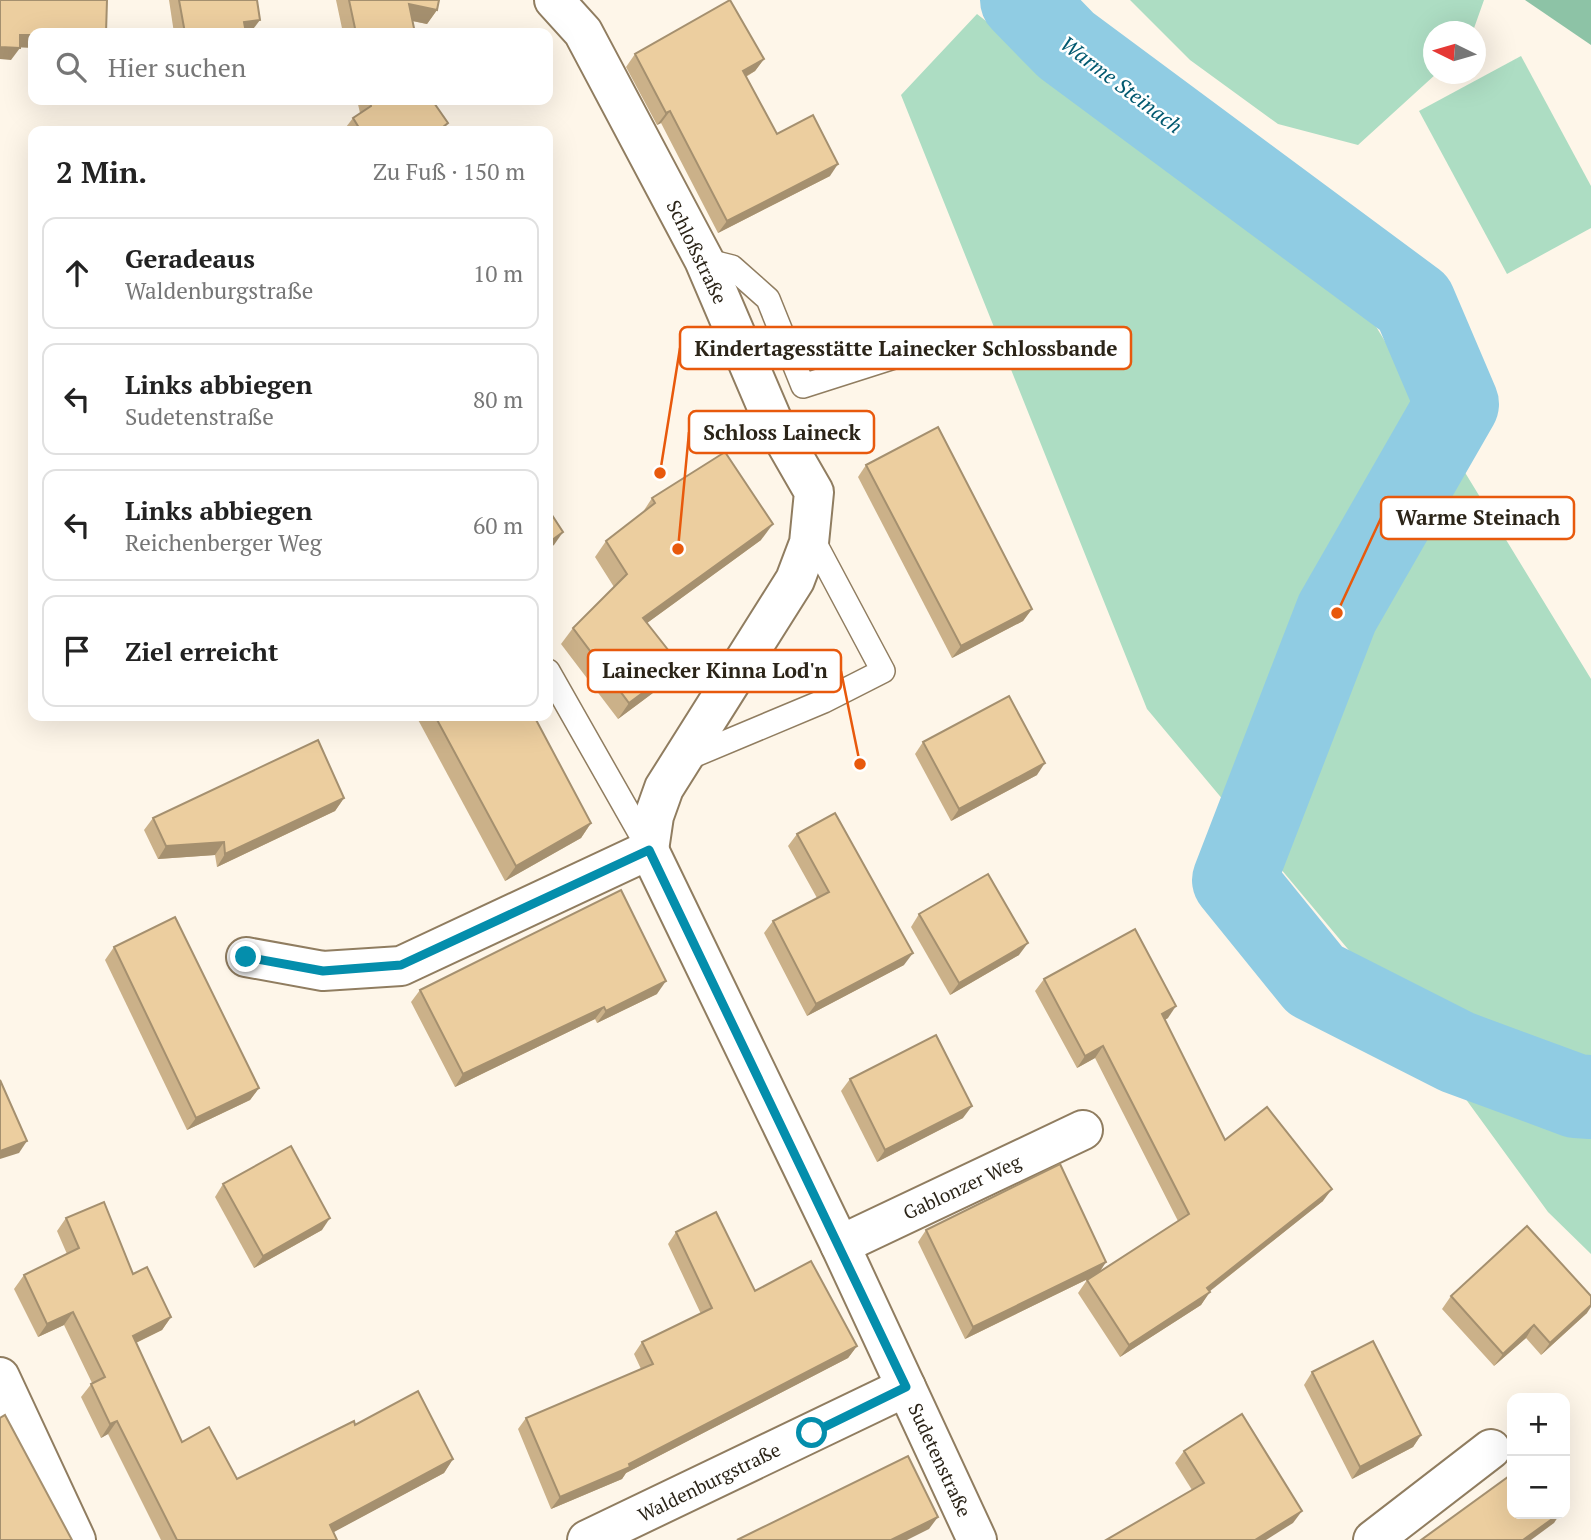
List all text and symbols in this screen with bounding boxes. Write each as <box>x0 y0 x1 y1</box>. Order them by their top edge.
north arrow <box>1423 21 1486 84</box>
search box <box>28 28 553 105</box>
water label: Warme Steinach <box>1055 29 1188 139</box>
icon: search <box>52 48 90 86</box>
text: Hier suchen <box>108 50 246 84</box>
text: 2 Min. <box>56 152 147 192</box>
text: Zu Fuß · 150 m <box>373 156 525 187</box>
street label: Schloßstraße <box>662 196 733 308</box>
text: Geradeaus <box>125 241 255 275</box>
icon: ahead <box>58 254 96 292</box>
text: 10 m <box>473 258 523 289</box>
text: Waldenburgstraße <box>125 275 313 306</box>
callout: Kindertagesstätte Lainecker Schlossbande <box>680 327 1131 369</box>
text: Kindertagesstätte Lainecker Schlossbande <box>694 334 1118 362</box>
text: Links abbiegen <box>125 367 313 401</box>
icon: left <box>58 380 96 418</box>
text: 80 m <box>473 384 523 415</box>
text: Sudetenstraße <box>125 401 274 432</box>
callout: Schloss Laineck <box>689 411 874 453</box>
text: Schloss Laineck <box>703 418 862 446</box>
text: Links abbiegen <box>125 493 313 527</box>
callout: Warme Steinach <box>1381 497 1574 539</box>
text: Warme Steinach <box>1396 503 1561 531</box>
icon: left <box>58 506 96 544</box>
text: 60 m <box>473 510 523 541</box>
text: Reichenberger Weg <box>125 527 322 558</box>
icon: arrive <box>58 632 96 670</box>
text: Ziel erreicht <box>125 634 278 668</box>
callout: Lainecker Kinna Lod'n <box>588 650 841 692</box>
text: Lainecker Kinna Lod'n <box>602 656 828 684</box>
route end <box>230 941 261 972</box>
street label: Gablonzer Weg <box>899 1148 1026 1225</box>
map controls <box>1507 1393 1570 1519</box>
button: + <box>1507 1393 1570 1456</box>
street label: Sudetenstraße <box>903 1399 978 1521</box>
route start <box>796 1417 827 1448</box>
street label: Waldenburgstraße <box>633 1436 784 1527</box>
button: − <box>1507 1456 1570 1519</box>

